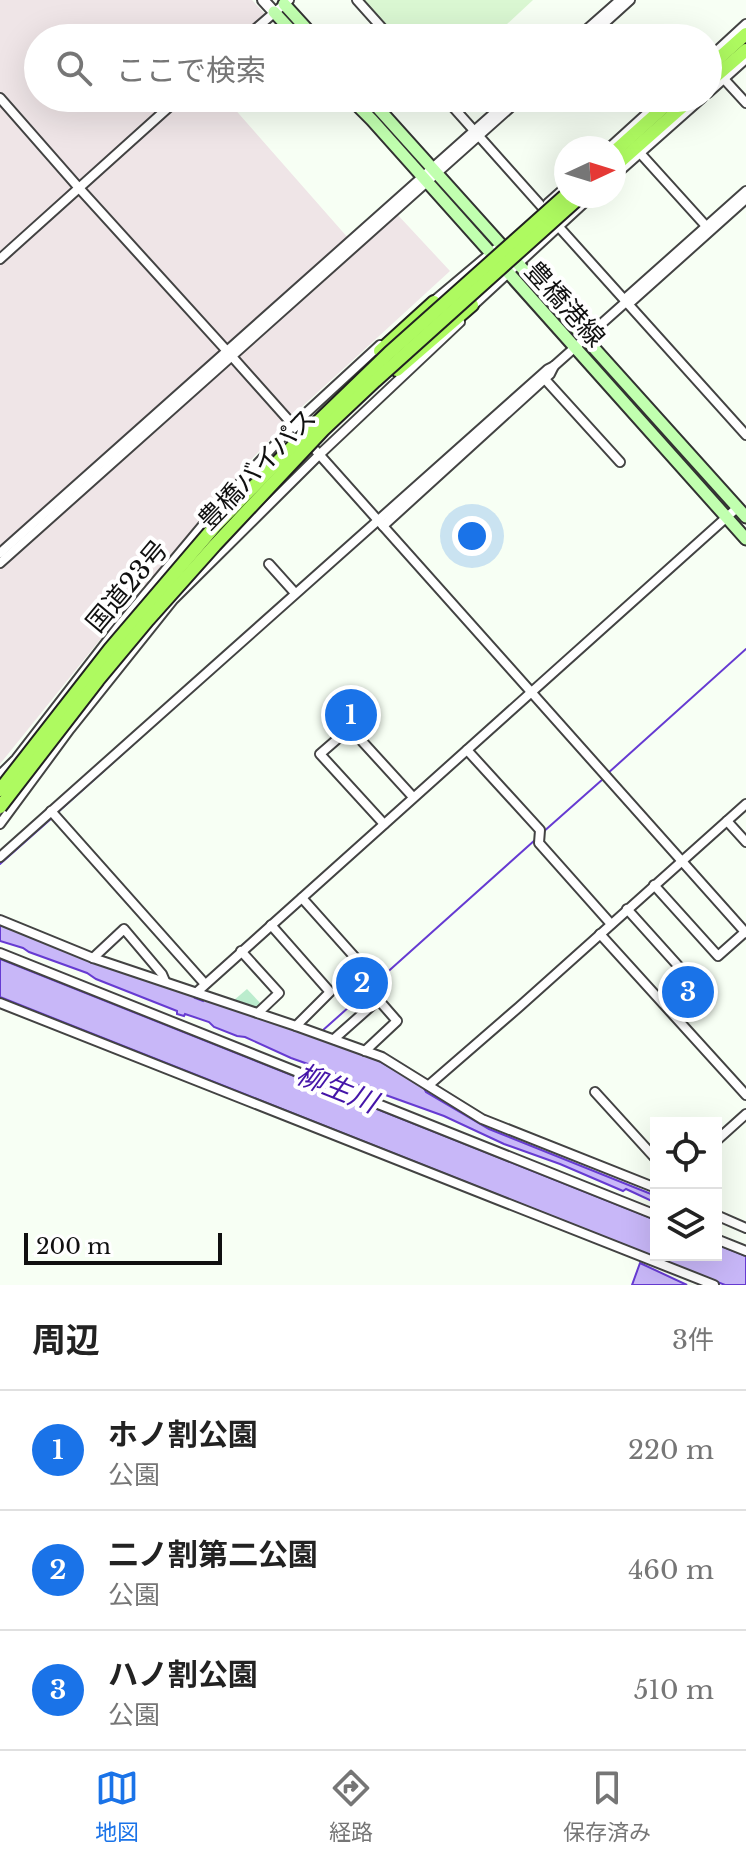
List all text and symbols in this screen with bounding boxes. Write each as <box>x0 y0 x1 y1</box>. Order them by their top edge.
search box <box>24 24 722 112</box>
icon: search <box>52 46 96 90</box>
text: ここで検索 <box>116 52 266 89</box>
north arrow <box>554 136 626 208</box>
street label: 豊橋港線 <box>518 255 612 353</box>
street label: 豊橋バイパス <box>191 402 323 536</box>
your location <box>452 516 492 556</box>
street label: 国道23号 <box>79 534 175 638</box>
pin: 1 <box>325 685 377 745</box>
pin: 2 <box>336 953 388 1013</box>
pin: 3 <box>662 962 714 1022</box>
water label: 柳生川 <box>291 1057 385 1122</box>
map controls <box>650 1117 722 1261</box>
button: locate <box>650 1117 722 1189</box>
button: layers <box>650 1189 722 1261</box>
scale bar <box>24 1229 222 1265</box>
text: 200 m <box>36 1233 111 1260</box>
text: 周辺 <box>32 1319 100 1361</box>
text: 3件 <box>672 1324 714 1356</box>
text: ホノ割公園 <box>108 1416 258 1453</box>
text: 1 <box>52 1434 64 1466</box>
text: 220 m <box>628 1434 714 1466</box>
text: 公園 <box>108 1459 160 1491</box>
text: 二ノ割第二公園 <box>108 1536 318 1573</box>
text: 2 <box>50 1554 66 1586</box>
text: 460 m <box>628 1554 714 1586</box>
text: 公園 <box>108 1579 160 1611</box>
text: ハノ割公園 <box>108 1656 258 1693</box>
text: 3 <box>50 1674 66 1706</box>
text: 510 m <box>634 1674 714 1706</box>
text: 公園 <box>108 1699 160 1731</box>
tab: 地図 <box>95 1766 139 1846</box>
tab: 経路 <box>329 1766 373 1846</box>
tab: 保存済み <box>563 1766 651 1846</box>

